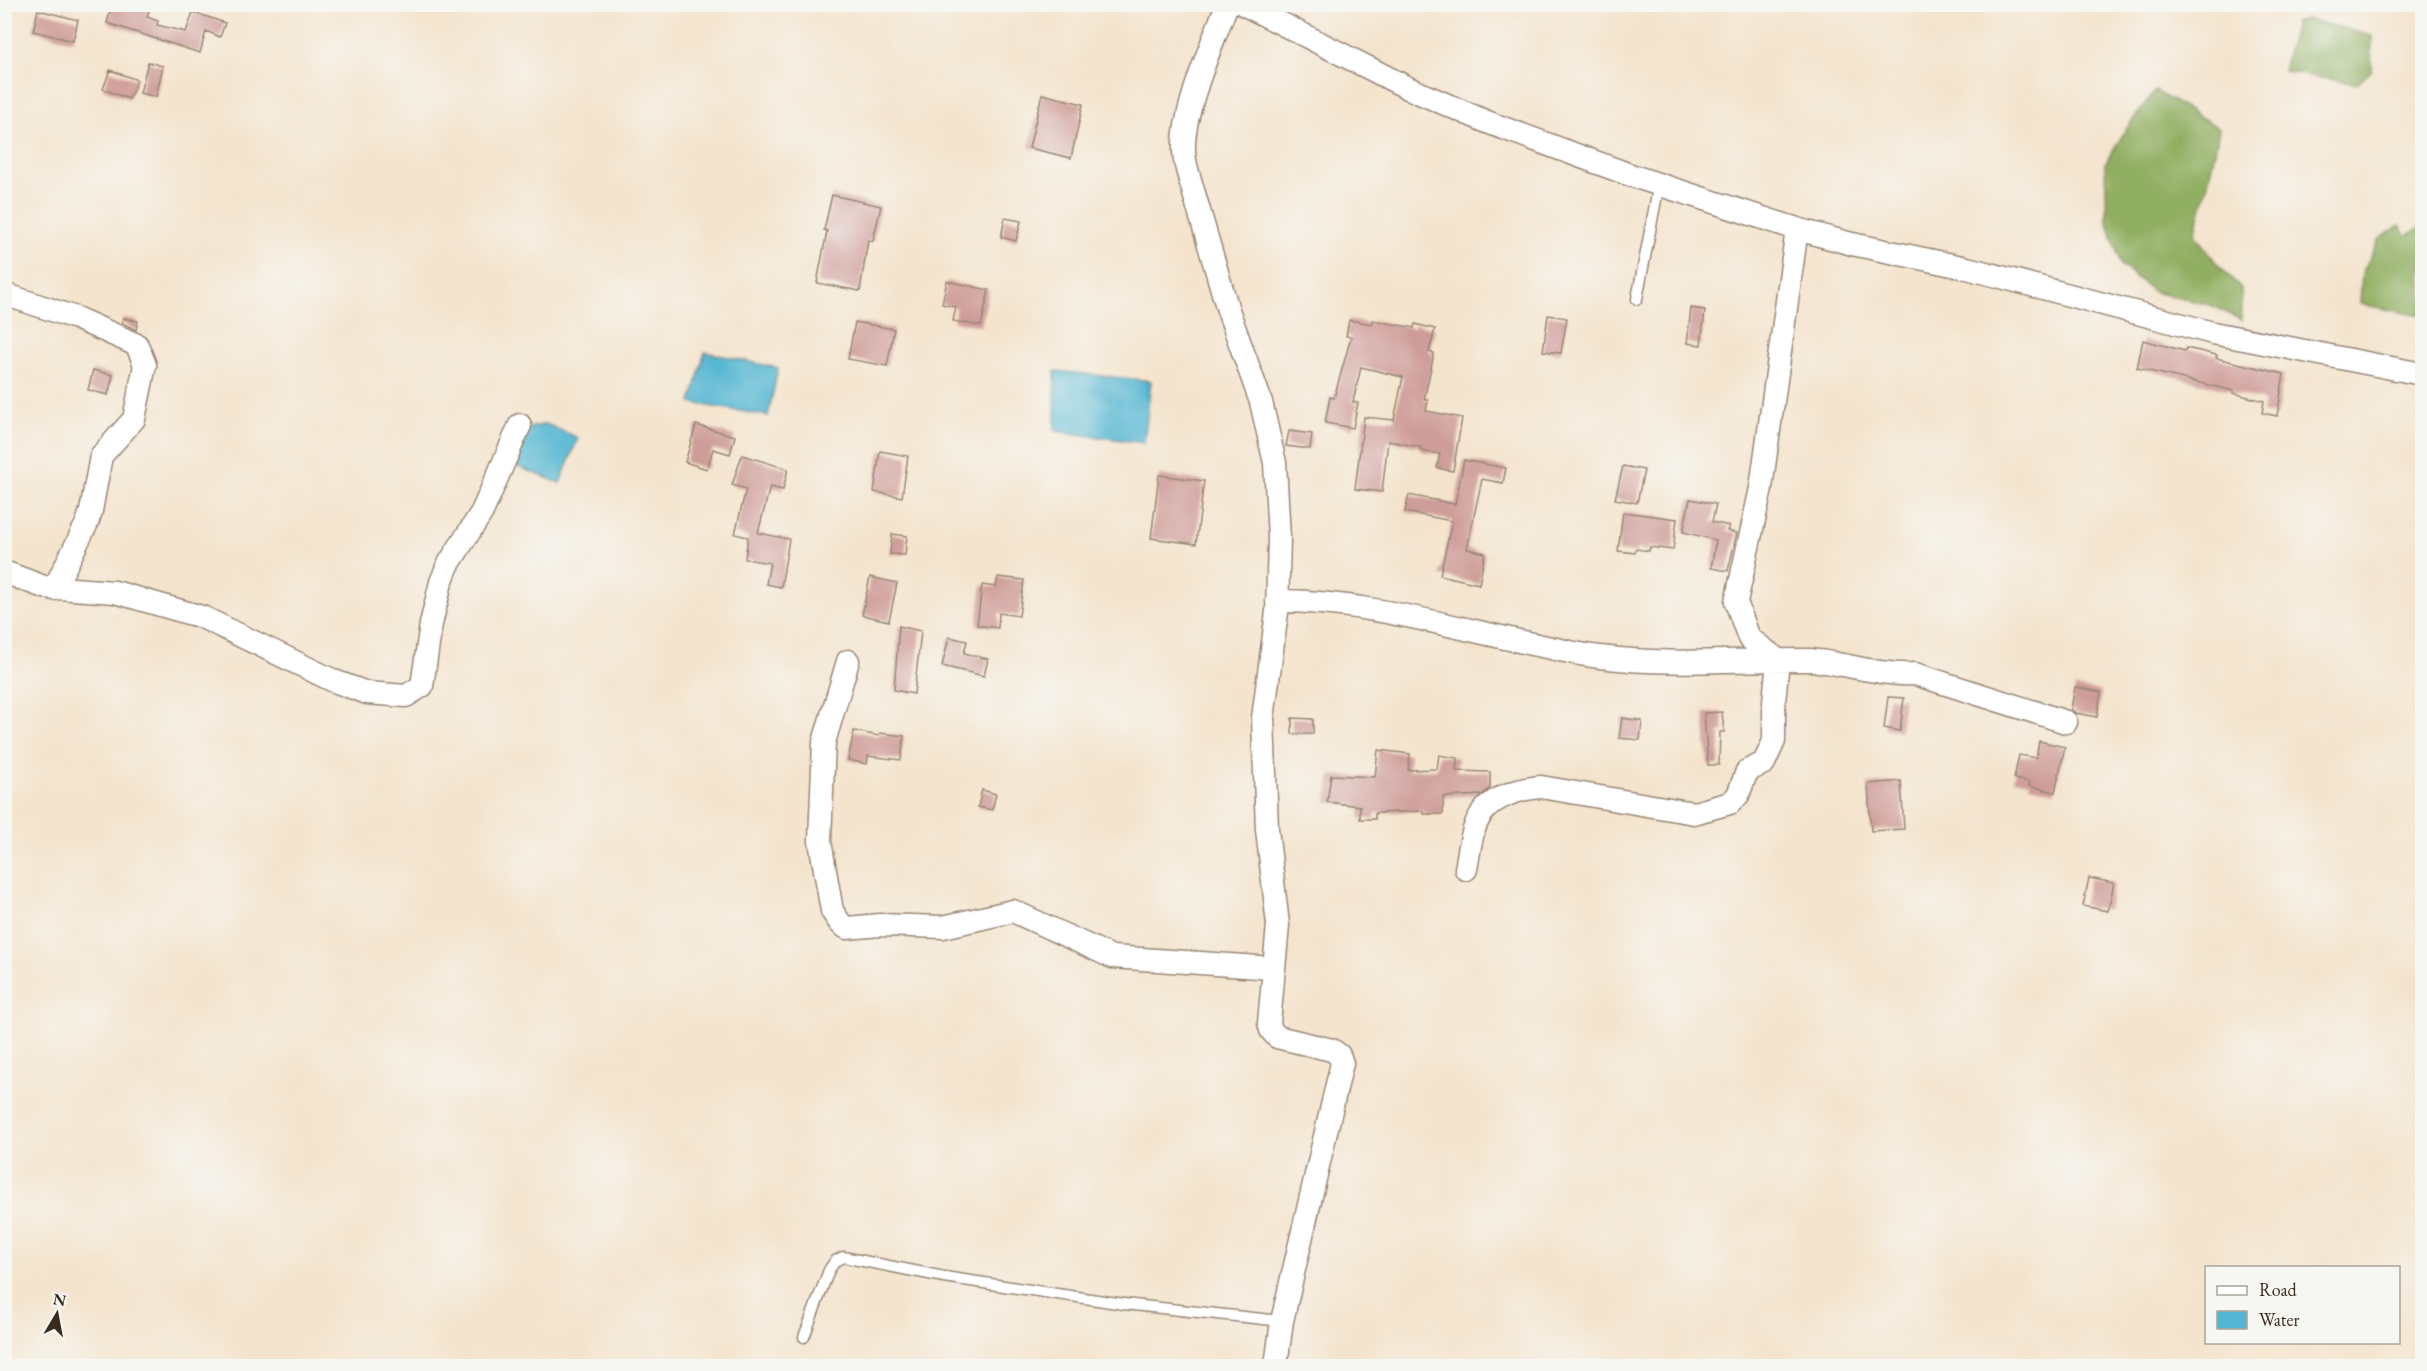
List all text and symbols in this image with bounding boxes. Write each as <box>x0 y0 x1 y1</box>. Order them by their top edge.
legend <box>2205 1266 2400 1344</box>
text: Road <box>2259 1278 2298 1301</box>
north arrow <box>27 1284 87 1344</box>
text: N <box>51 1288 68 1311</box>
text: Water <box>2259 1308 2300 1331</box>

